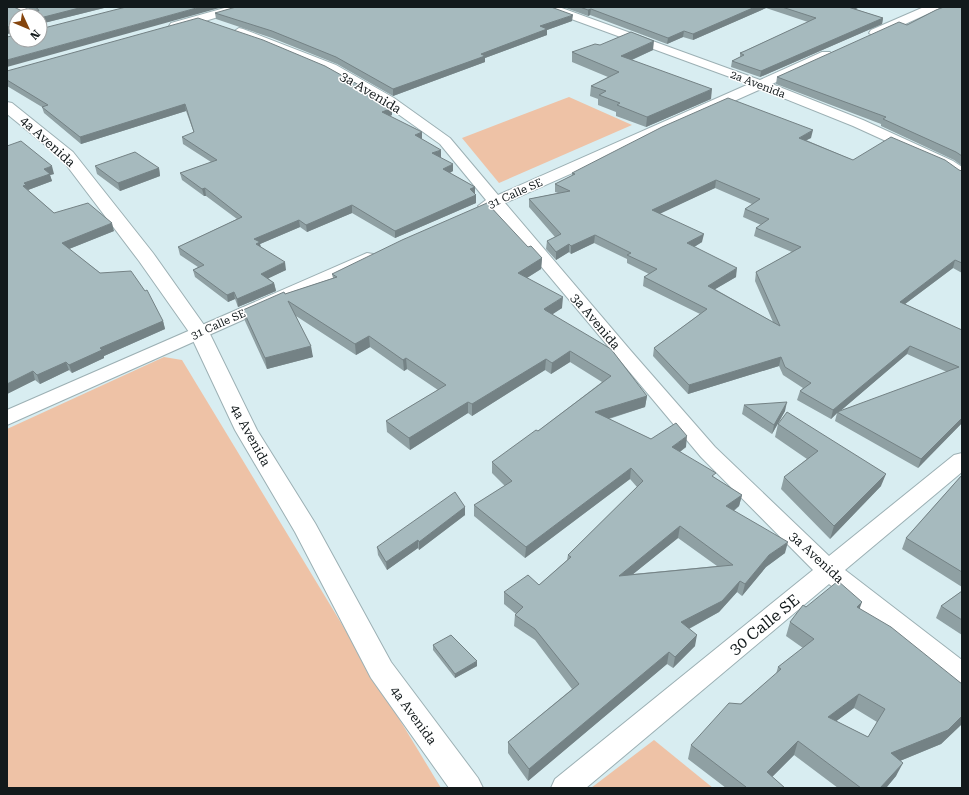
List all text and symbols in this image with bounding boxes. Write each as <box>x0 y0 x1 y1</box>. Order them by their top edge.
north arrow <box>8 8 48 48</box>
text: N <box>27 27 42 43</box>
street label: 3a Avenida <box>337 68 404 117</box>
street label: 2a Avenida <box>728 68 787 101</box>
street label: 4a Avenida <box>17 113 78 170</box>
street label: 31 Calle SE <box>486 176 545 211</box>
street label: 3a Avenida <box>568 290 623 352</box>
street label: 31 Calle SE <box>189 307 248 342</box>
street label: 4a Avenida <box>227 402 274 469</box>
street label: 3a Avenida <box>786 528 847 586</box>
street label: 30 Calle SE <box>725 590 803 659</box>
street label: 4a Avenida <box>387 683 440 747</box>

